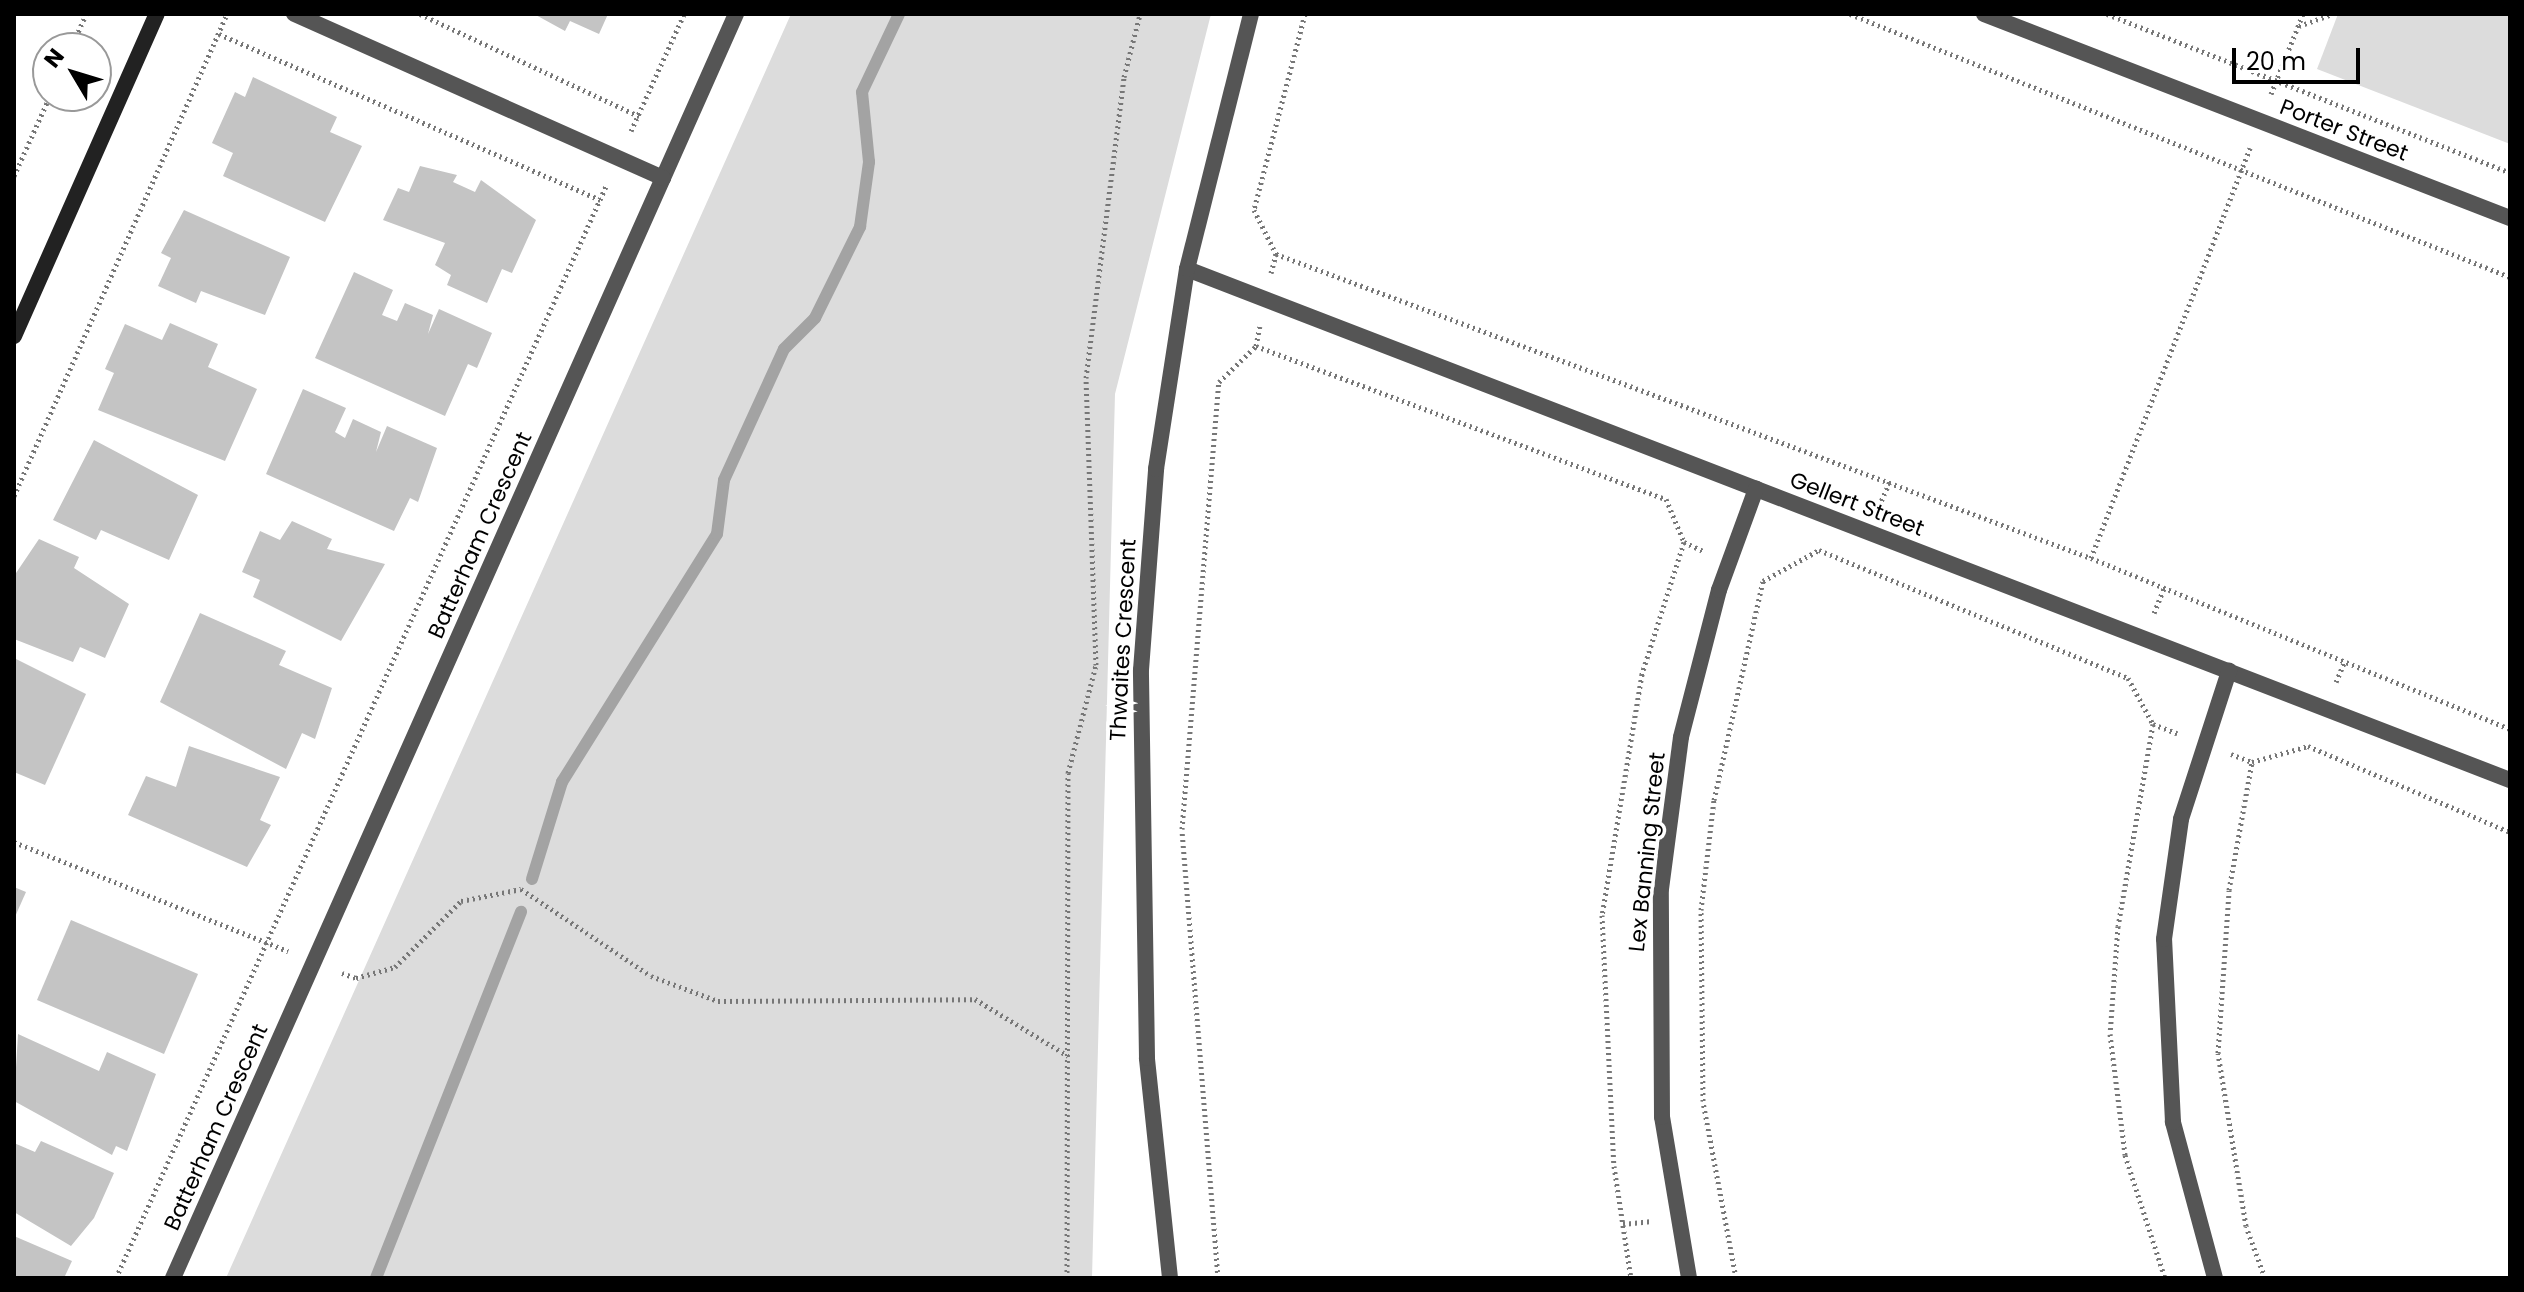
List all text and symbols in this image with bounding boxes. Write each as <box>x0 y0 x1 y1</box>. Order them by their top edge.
north arrow <box>32 32 112 112</box>
scale bar <box>2236 32 2364 82</box>
text: N <box>37 42 72 74</box>
text: 20 m <box>2246 45 2306 78</box>
street label: Porter Street <box>2276 93 2412 167</box>
street label: Batterham Crescent <box>423 428 537 642</box>
street label: Gellert Street <box>1786 466 1928 542</box>
street label: Thwaites Crescent <box>1105 538 1141 742</box>
street label: Lex Banning Street <box>1623 751 1671 953</box>
street label: Batterham Crescent <box>159 1020 273 1234</box>

